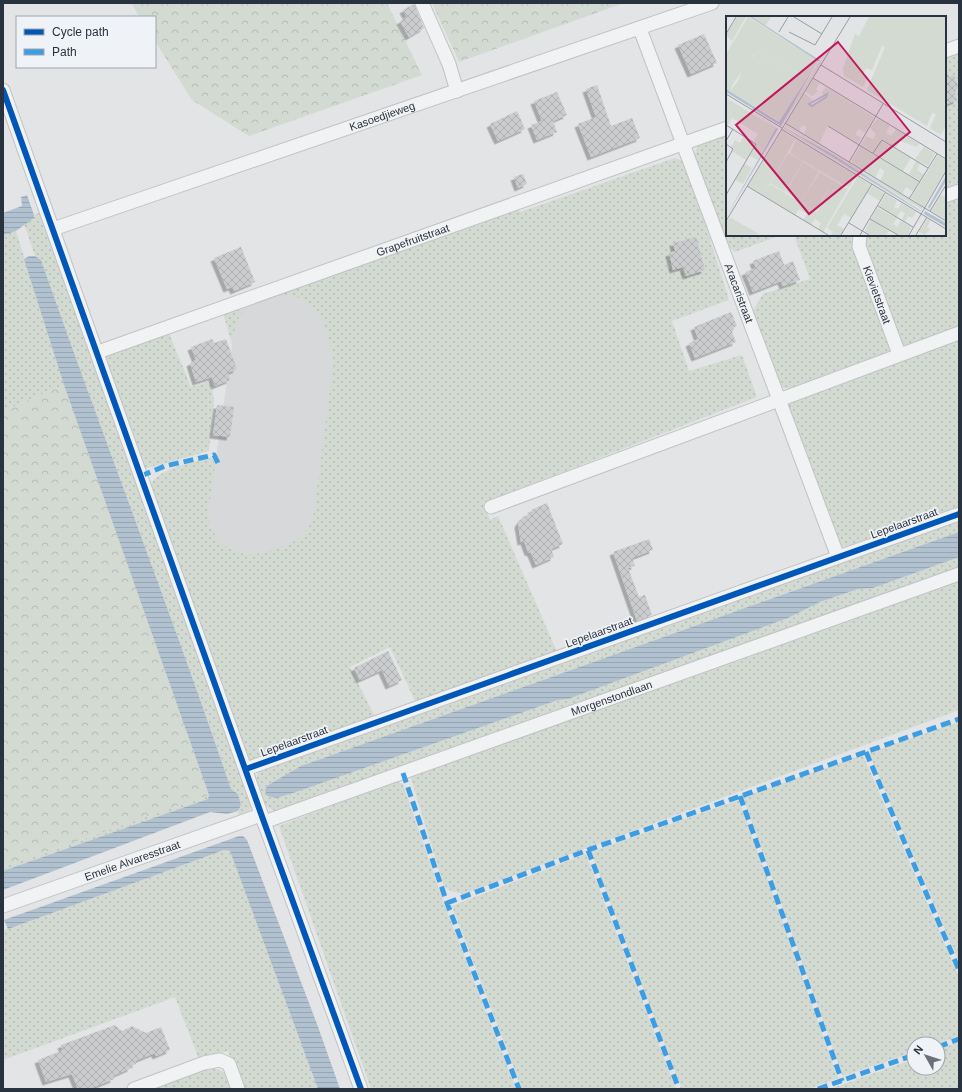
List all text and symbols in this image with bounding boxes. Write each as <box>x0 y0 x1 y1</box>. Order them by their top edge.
legend <box>16 16 156 68</box>
inset map <box>726 16 946 236</box>
text: Cycle path <box>52 25 109 39</box>
text: Path <box>52 45 77 59</box>
street label: Kasoedjieweg <box>348 99 417 133</box>
street label: Grapefruitstraat <box>375 221 451 258</box>
street label: Aracaristraat <box>722 262 756 324</box>
street label: Kievietstraat <box>861 264 893 325</box>
street label: Lepelaarstraat <box>869 505 939 541</box>
street label: Lepelaarstraat <box>564 614 634 650</box>
street label: Morgenstondlaan <box>569 678 654 718</box>
street label: Lepelaarstraat <box>259 723 329 759</box>
street label: Emelie Alvaresstraat <box>83 838 182 883</box>
north arrow <box>906 1036 946 1076</box>
text: N <box>911 1043 925 1057</box>

